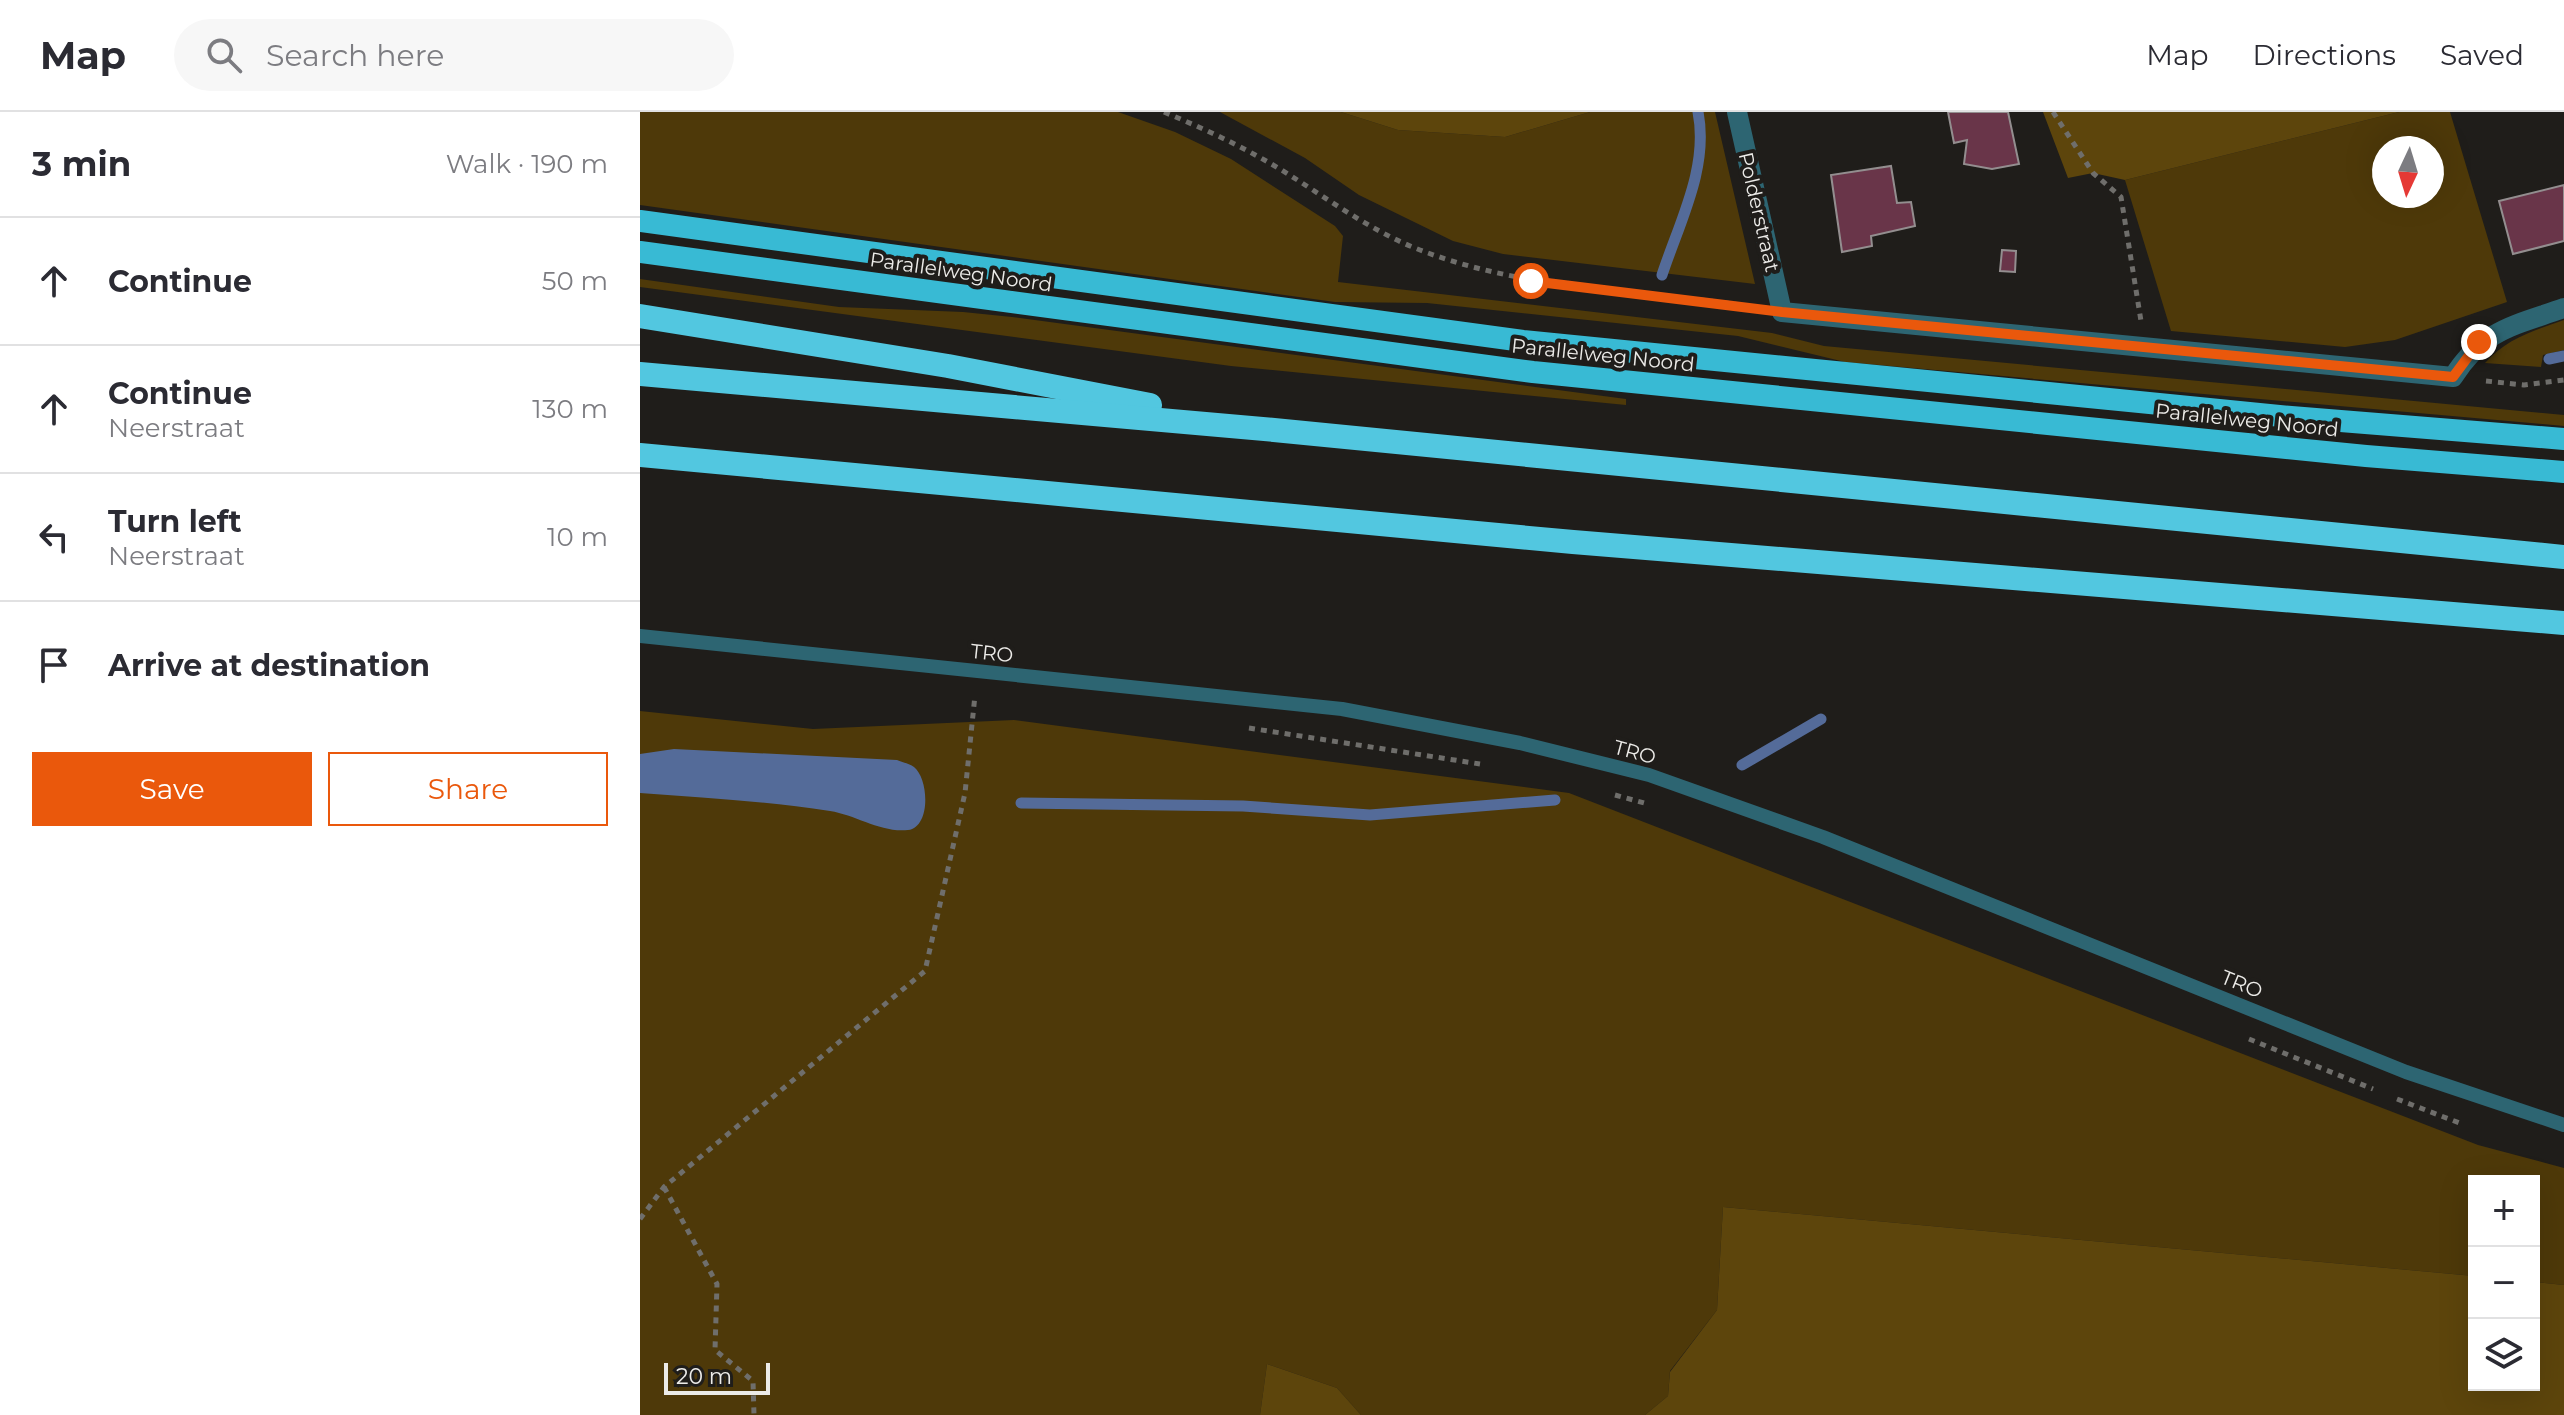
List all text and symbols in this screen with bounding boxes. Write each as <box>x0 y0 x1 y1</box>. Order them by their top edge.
search box <box>174 19 734 91</box>
text: Map <box>40 32 126 79</box>
icon: search <box>202 33 246 77</box>
text: Search here <box>266 37 444 74</box>
text: Map <box>2146 38 2208 72</box>
text: Directions <box>2252 38 2396 72</box>
text: Saved <box>2440 38 2524 72</box>
north arrow <box>2372 136 2444 208</box>
text: 3 min <box>32 143 131 185</box>
text: Walk · 190 m <box>446 148 608 180</box>
street label: Polderstraat <box>1734 150 1784 274</box>
street label: Parallelweg Noord <box>868 247 1054 297</box>
icon: ahead <box>32 259 76 303</box>
text: Continue <box>108 263 252 300</box>
route start <box>1513 263 1549 299</box>
text: 50 m <box>542 265 608 297</box>
route end <box>2461 324 2497 360</box>
street label: Parallelweg Noord <box>1510 333 1696 377</box>
text: Continue <box>108 375 252 412</box>
icon: ahead <box>32 387 76 431</box>
text: 130 m <box>532 393 608 425</box>
street label: Parallelweg Noord <box>2154 398 2340 442</box>
text: Neerstraat <box>108 412 245 444</box>
text: Turn left <box>108 503 241 540</box>
icon: left <box>32 515 76 559</box>
text: 10 m <box>547 521 608 553</box>
text: Neerstraat <box>108 540 245 572</box>
street label: TRO <box>969 639 1015 667</box>
icon: arrive <box>32 643 76 687</box>
text: Arrive at destination <box>108 647 430 684</box>
street label: TRO <box>1611 735 1659 769</box>
button: Save <box>32 752 312 826</box>
button: Share <box>328 752 608 826</box>
street label: TRO <box>2218 965 2266 1003</box>
map controls <box>2468 1175 2540 1391</box>
button: + <box>2468 1175 2540 1247</box>
button: − <box>2468 1247 2540 1319</box>
button: layers <box>2468 1319 2540 1391</box>
scale bar <box>664 1359 770 1395</box>
text: 20 m <box>676 1363 732 1390</box>

